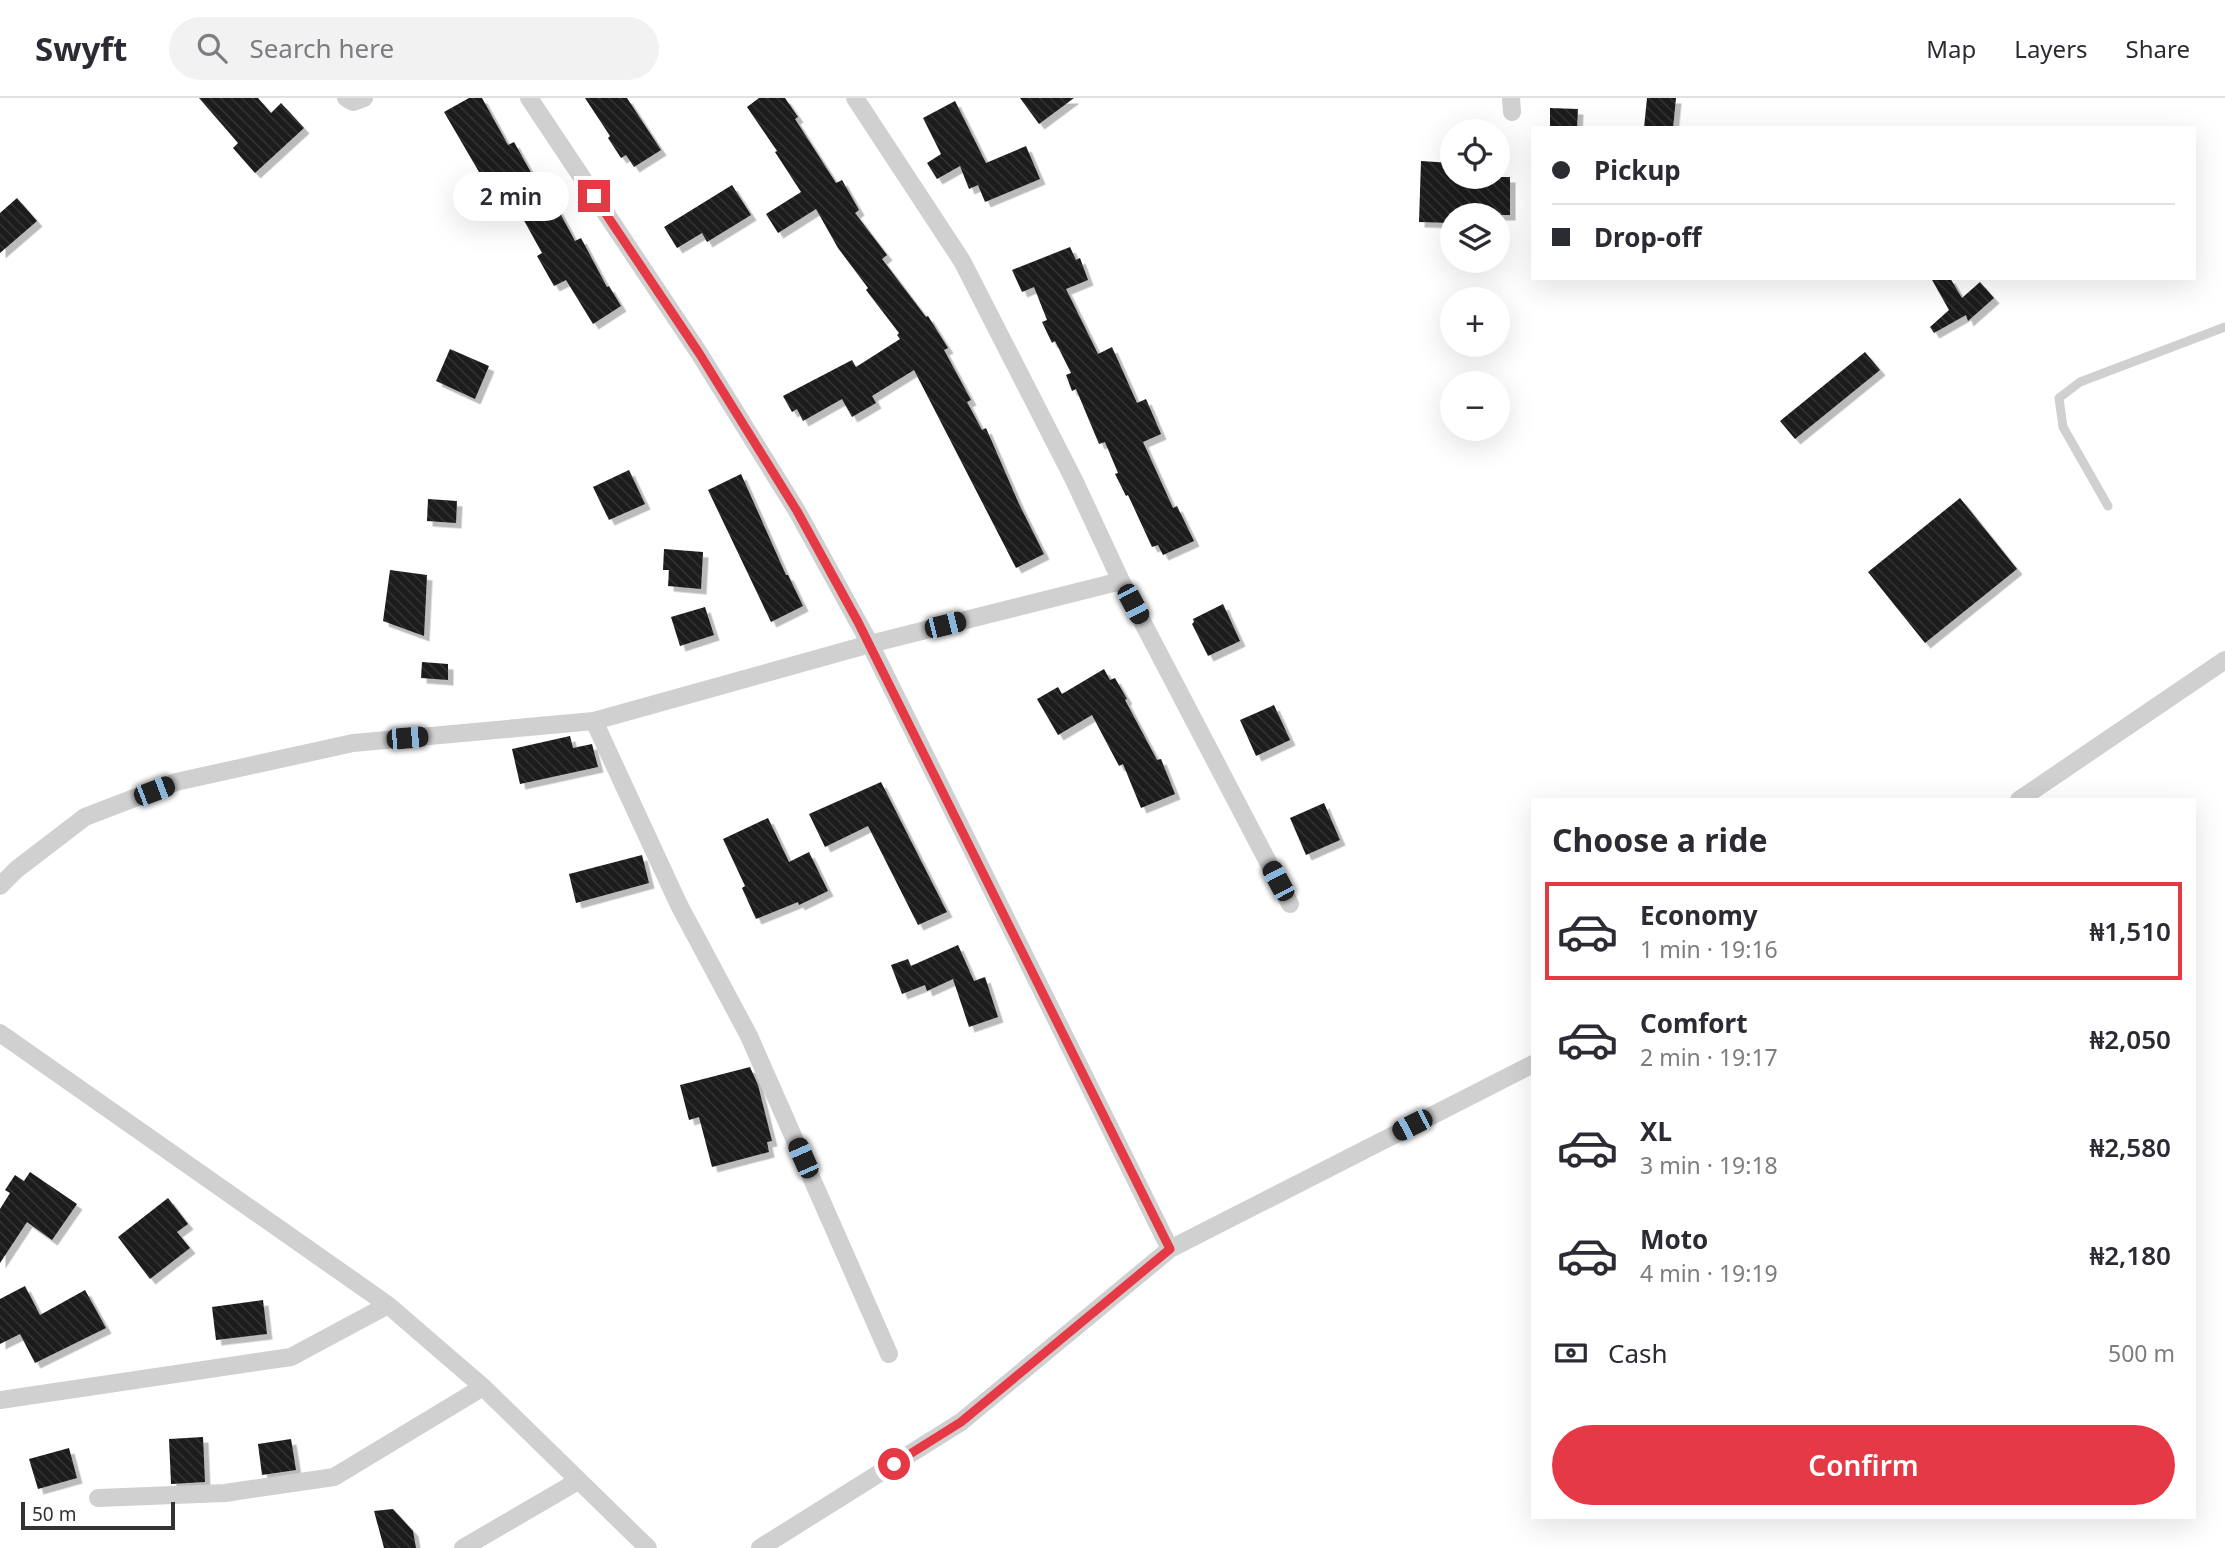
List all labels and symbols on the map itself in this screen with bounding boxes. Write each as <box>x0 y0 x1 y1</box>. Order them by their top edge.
callout: 2 min <box>454 172 570 220</box>
route end <box>578 180 610 212</box>
car <box>1114 581 1153 627</box>
car <box>923 610 968 640</box>
car <box>386 726 429 750</box>
car <box>131 774 178 808</box>
car <box>1259 858 1298 904</box>
car <box>1389 1106 1436 1144</box>
car <box>785 1135 822 1181</box>
route start <box>878 1448 910 1480</box>
scale bar <box>21 1499 175 1531</box>

